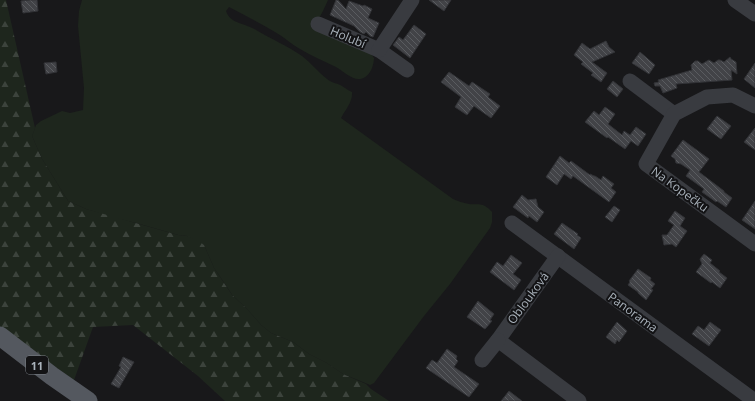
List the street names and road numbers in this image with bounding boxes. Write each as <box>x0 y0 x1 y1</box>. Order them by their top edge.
street label: Holubí <box>328 22 369 52</box>
street label: Na Kopečku <box>648 162 712 216</box>
street label: Oblouková <box>503 269 553 327</box>
street label: Panorama <box>605 288 661 336</box>
road number: 11 <box>26 356 48 374</box>

